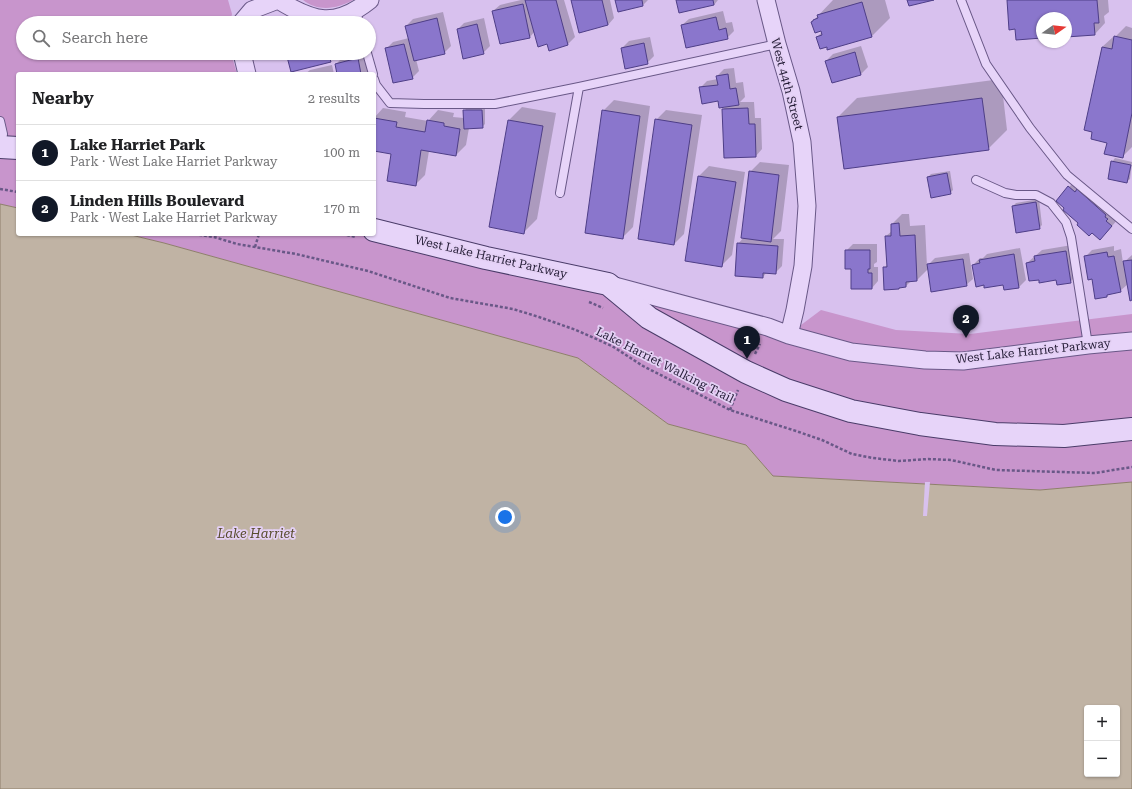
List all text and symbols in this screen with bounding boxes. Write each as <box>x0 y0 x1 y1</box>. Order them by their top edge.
north arrow <box>1036 12 1072 48</box>
search box <box>16 16 376 60</box>
icon: search <box>30 27 52 49</box>
text: Search here <box>62 29 148 47</box>
street label: West 44th Street <box>768 36 806 132</box>
text: Nearby <box>32 88 94 108</box>
text: 2 results <box>308 91 360 106</box>
text: Lake Harriet Park <box>70 136 205 154</box>
text: 1 <box>41 145 49 160</box>
text: 100 m <box>323 145 360 160</box>
text: Park · West Lake Harriet Parkway <box>70 154 277 169</box>
text: Linden Hills Boulevard <box>70 192 244 210</box>
text: 2 <box>41 201 49 216</box>
text: 170 m <box>323 201 360 216</box>
text: Park · West Lake Harriet Parkway <box>70 210 277 225</box>
street label: West Lake Harriet Parkway <box>413 233 569 282</box>
pin: 2 <box>953 305 979 338</box>
street label: Lake Harriet Walking Trail <box>594 324 736 406</box>
pin: 1 <box>734 326 760 359</box>
street label: West Lake Harriet Parkway <box>955 336 1112 366</box>
your location <box>495 507 515 527</box>
water label: Lake Harriet <box>216 526 295 541</box>
map controls <box>1084 705 1120 777</box>
button: + <box>1084 705 1120 741</box>
button: − <box>1084 741 1120 777</box>

